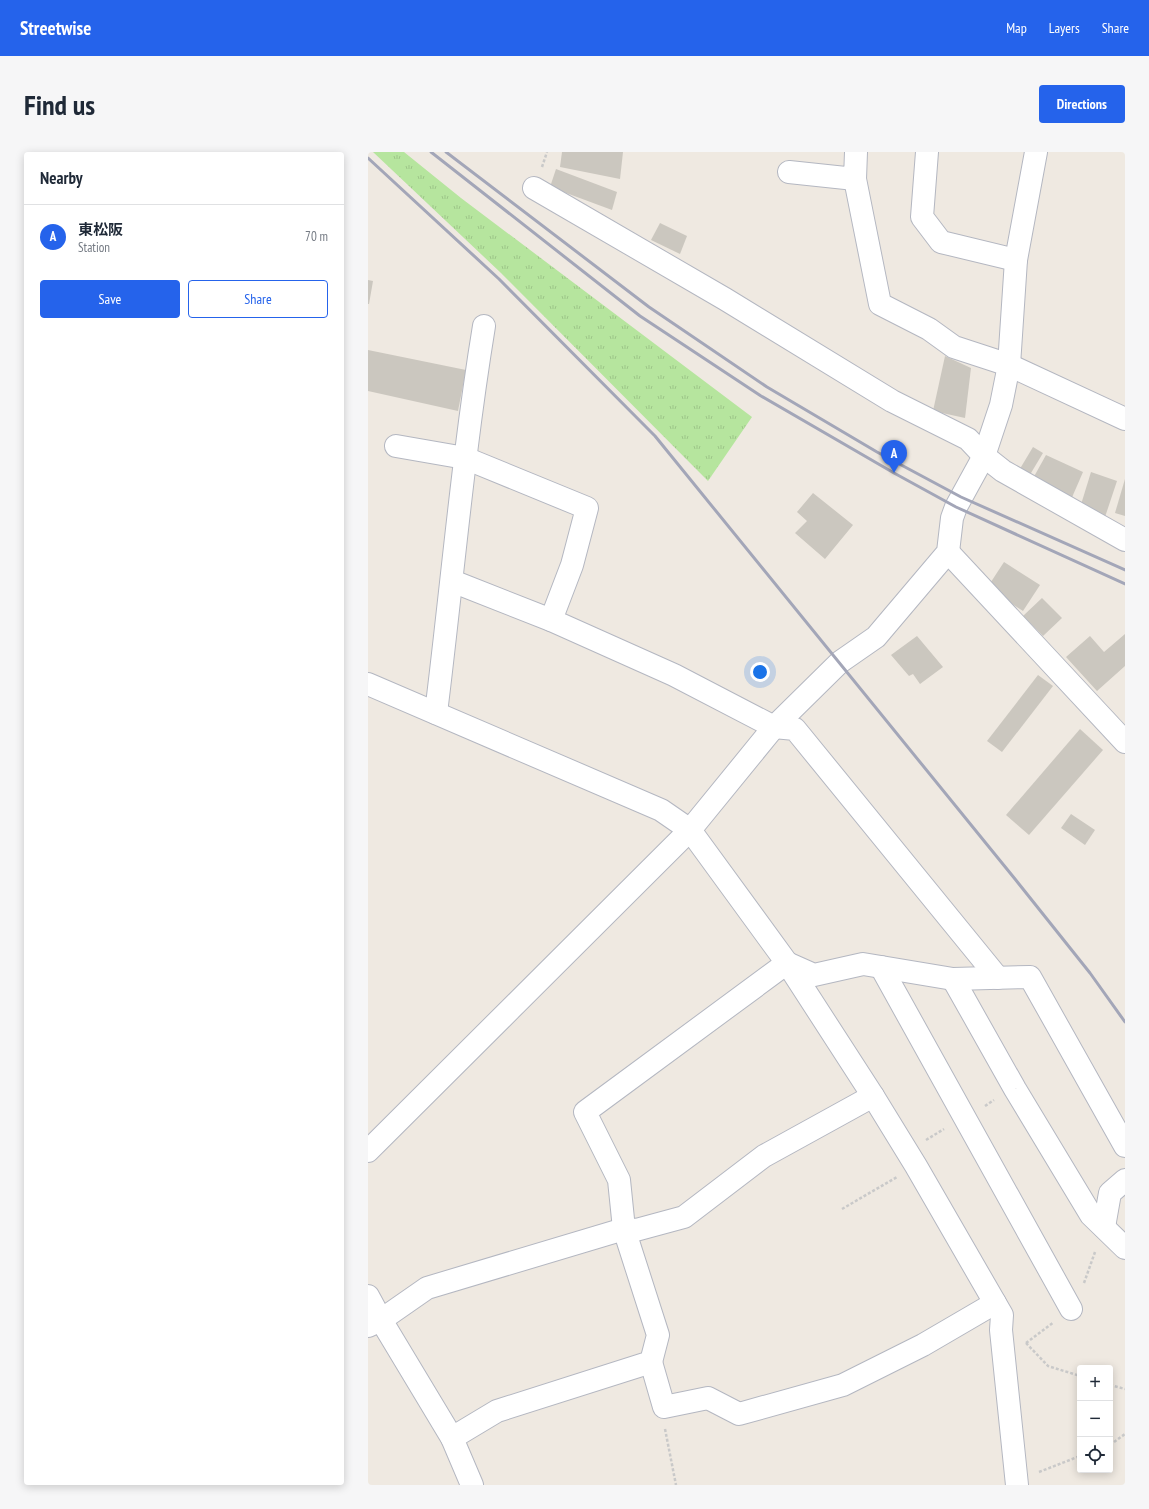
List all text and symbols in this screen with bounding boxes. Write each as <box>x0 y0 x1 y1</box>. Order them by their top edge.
text: Streetwise <box>20 16 91 40</box>
text: Map <box>1006 19 1027 37</box>
text: Layers <box>1049 19 1080 37</box>
text: Share <box>1102 19 1129 37</box>
button: Directions <box>1039 85 1125 123</box>
text: Find us <box>24 86 95 123</box>
text: Nearby <box>40 167 83 189</box>
text: 東松阪 <box>78 220 123 239</box>
text: A <box>50 228 56 245</box>
text: 70 m <box>305 228 328 245</box>
text: Station <box>78 239 110 256</box>
button: Save <box>40 280 180 318</box>
button: Share <box>188 280 328 318</box>
pin: A <box>881 440 907 473</box>
your location <box>750 662 770 682</box>
map controls <box>1077 1365 1113 1473</box>
button: + <box>1077 1365 1113 1401</box>
button: − <box>1077 1401 1113 1437</box>
button: locate <box>1077 1437 1113 1473</box>

